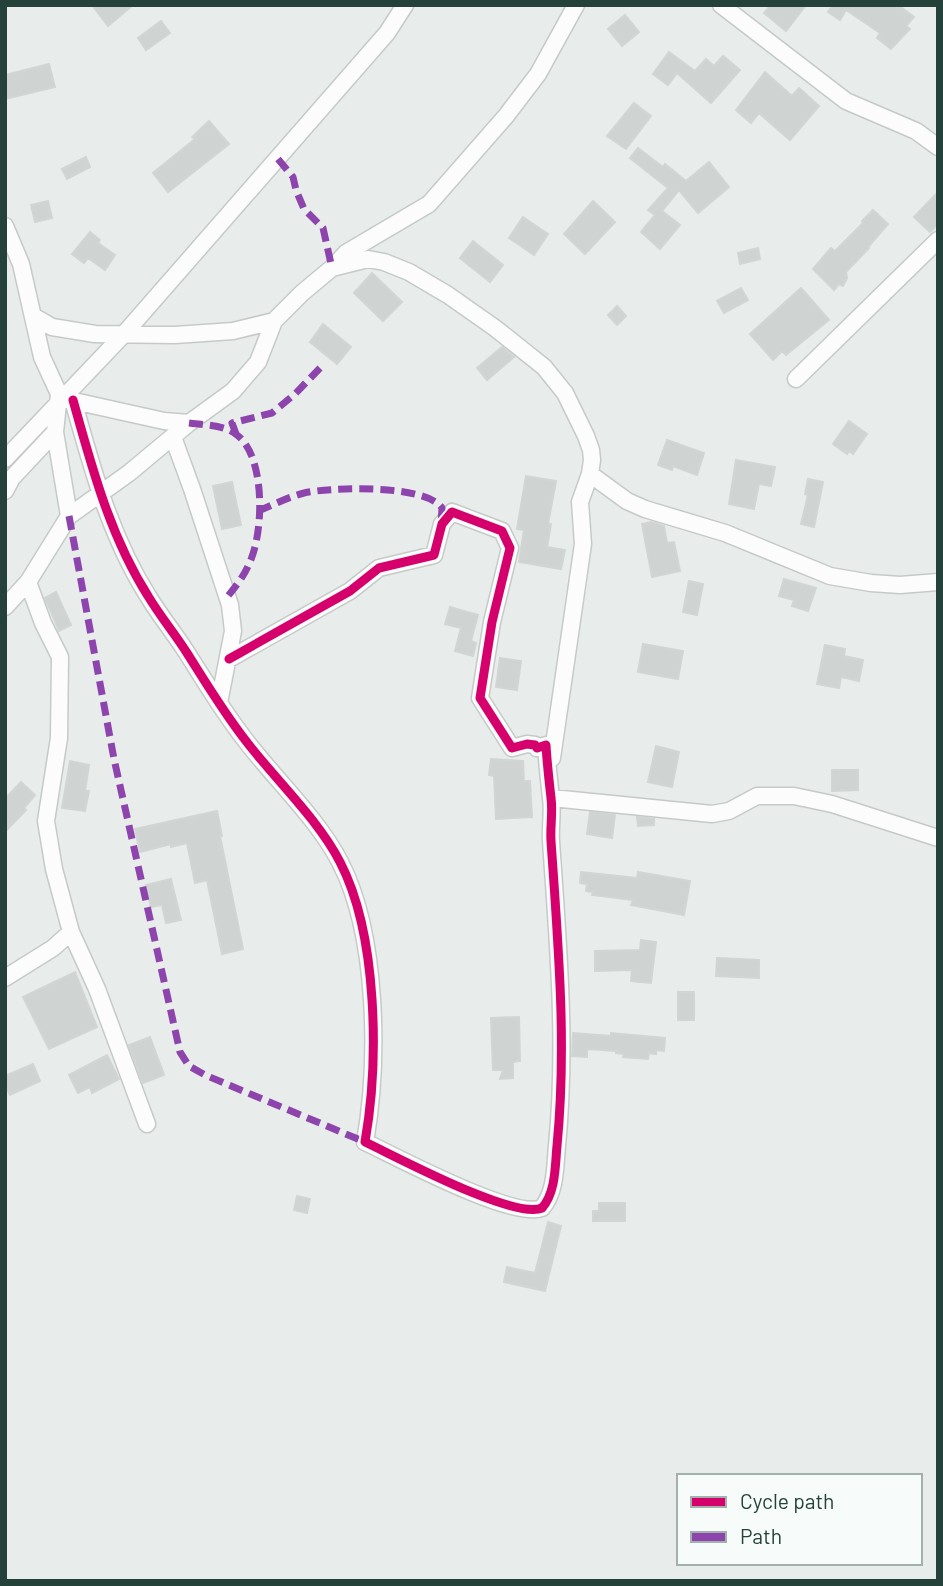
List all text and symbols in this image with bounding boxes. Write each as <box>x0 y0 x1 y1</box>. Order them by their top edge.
legend <box>677 1474 922 1565</box>
text: Cycle path <box>740 1488 834 1513</box>
text: Path <box>740 1523 782 1548</box>

